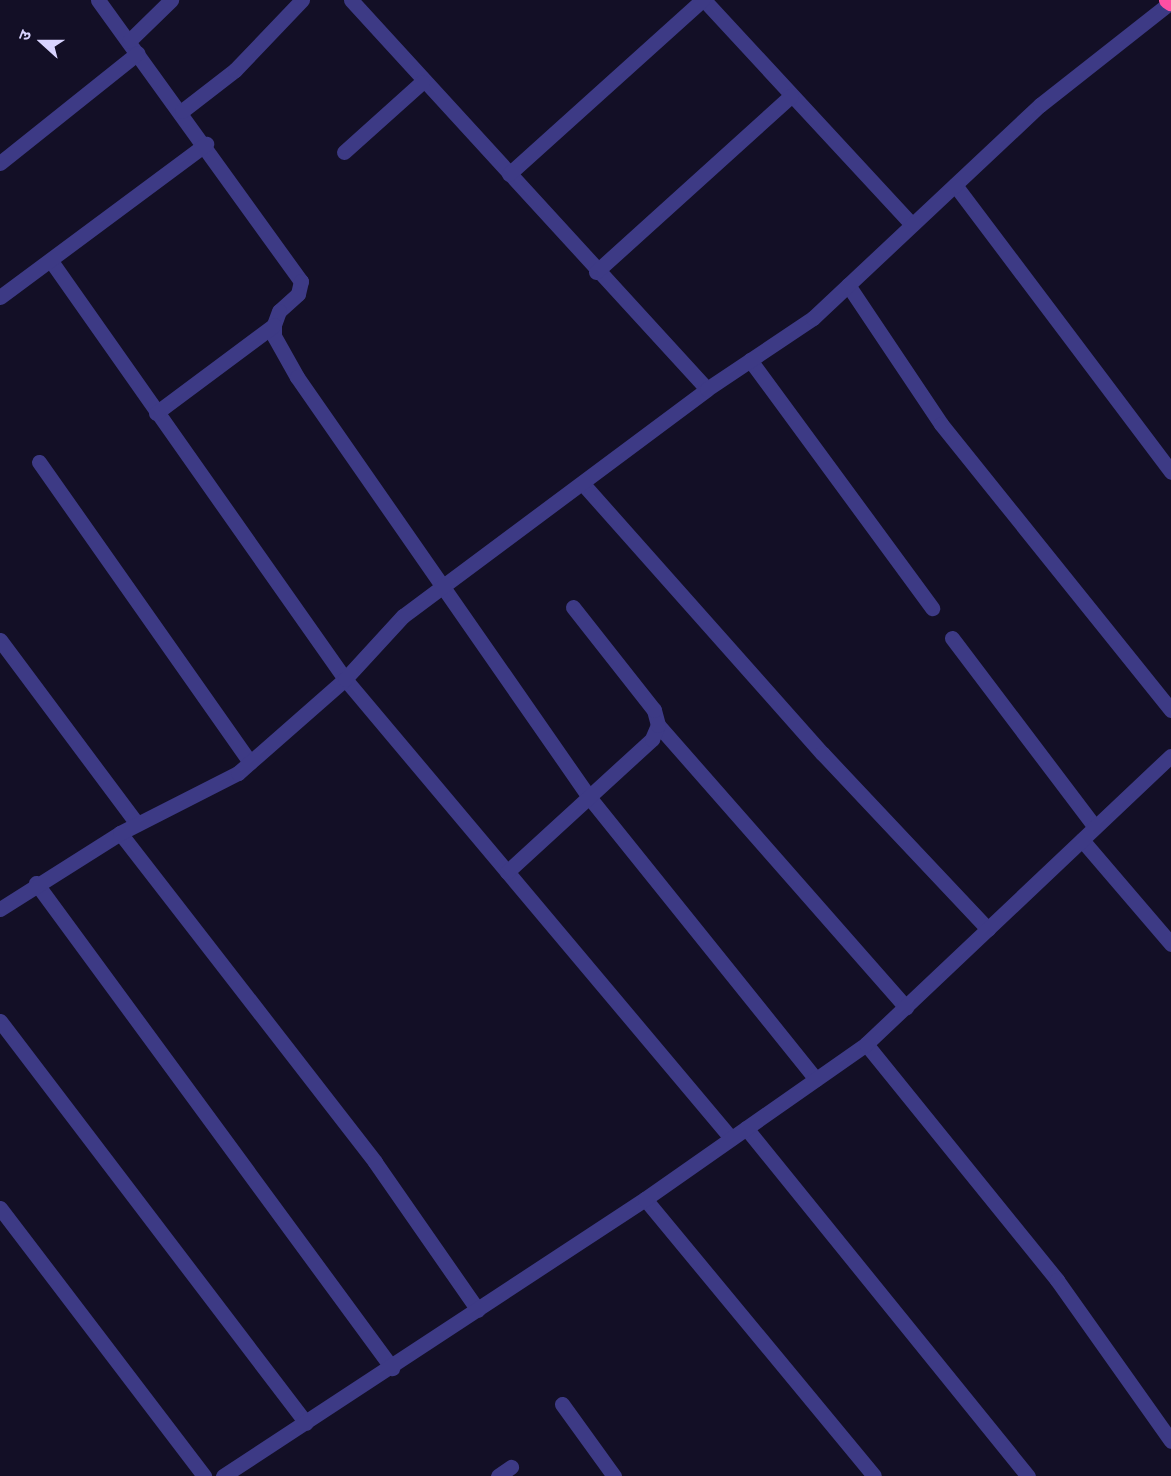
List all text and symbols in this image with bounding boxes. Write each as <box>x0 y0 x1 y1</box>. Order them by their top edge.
north arrow <box>12 12 72 72</box>
text: उ <box>14 28 35 43</box>

